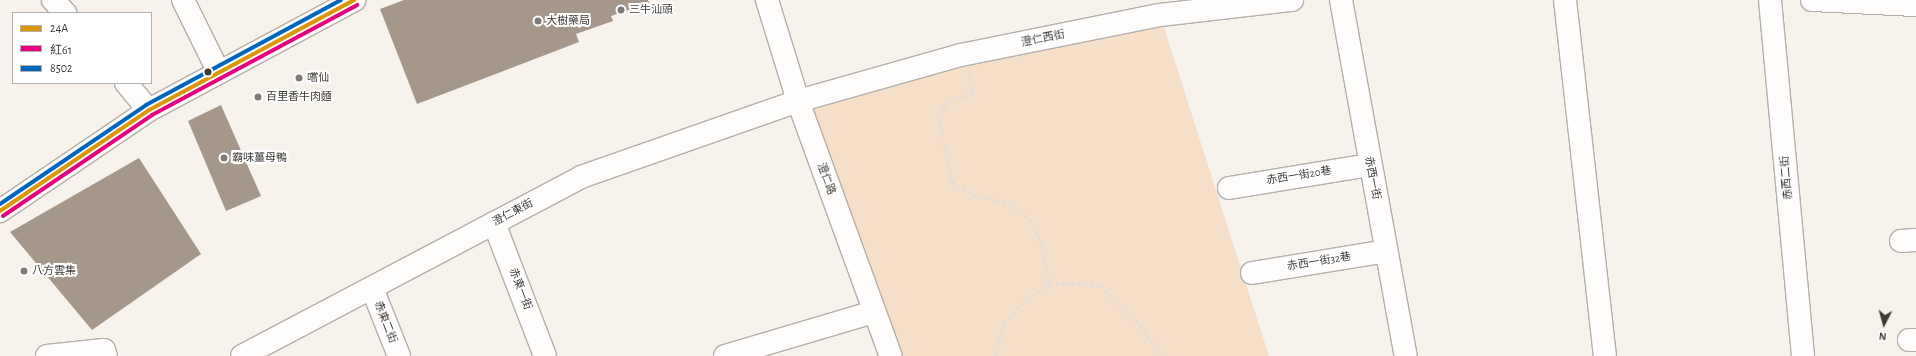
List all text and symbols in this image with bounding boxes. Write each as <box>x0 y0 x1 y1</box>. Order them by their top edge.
place label: 三牛汕頭 <box>629 3 673 17</box>
marker: 三牛汕頭 <box>616 5 626 15</box>
legend <box>12 12 152 84</box>
place label: 大樹藥局 <box>546 14 590 28</box>
marker: 大樹藥局 <box>533 16 543 26</box>
text: 24A <box>50 22 68 34</box>
street label: 澄仁西街 <box>1020 28 1066 50</box>
text: 紅61 <box>50 44 72 56</box>
text: 8502 <box>50 62 73 74</box>
unlabelled marker <box>203 67 213 77</box>
place label: 嚐仙 <box>307 71 329 85</box>
marker: 嚐仙 <box>294 73 304 83</box>
place label: 百里香牛肉麵 <box>266 90 332 104</box>
marker: 百里香牛肉麵 <box>253 92 263 102</box>
place label: 霸味薑母鴨 <box>232 151 287 165</box>
marker: 霸味薑母鴨 <box>219 153 229 163</box>
street label: 赤西一街 <box>1361 155 1383 201</box>
street label: 赤西二街 <box>1779 156 1795 200</box>
street label: 澄仁路 <box>814 161 838 197</box>
street label: 赤西一街20巷 <box>1265 164 1333 188</box>
street label: 澄仁東街 <box>490 197 536 229</box>
street label: 赤西一街32巷 <box>1286 250 1352 274</box>
place label: 八方雲集 <box>32 264 76 278</box>
marker: 八方雲集 <box>19 266 29 276</box>
street label: 赤東一街 <box>506 266 534 312</box>
street label: 赤東二街 <box>371 299 399 345</box>
north arrow <box>1864 304 1904 344</box>
text: N <box>1878 331 1887 342</box>

